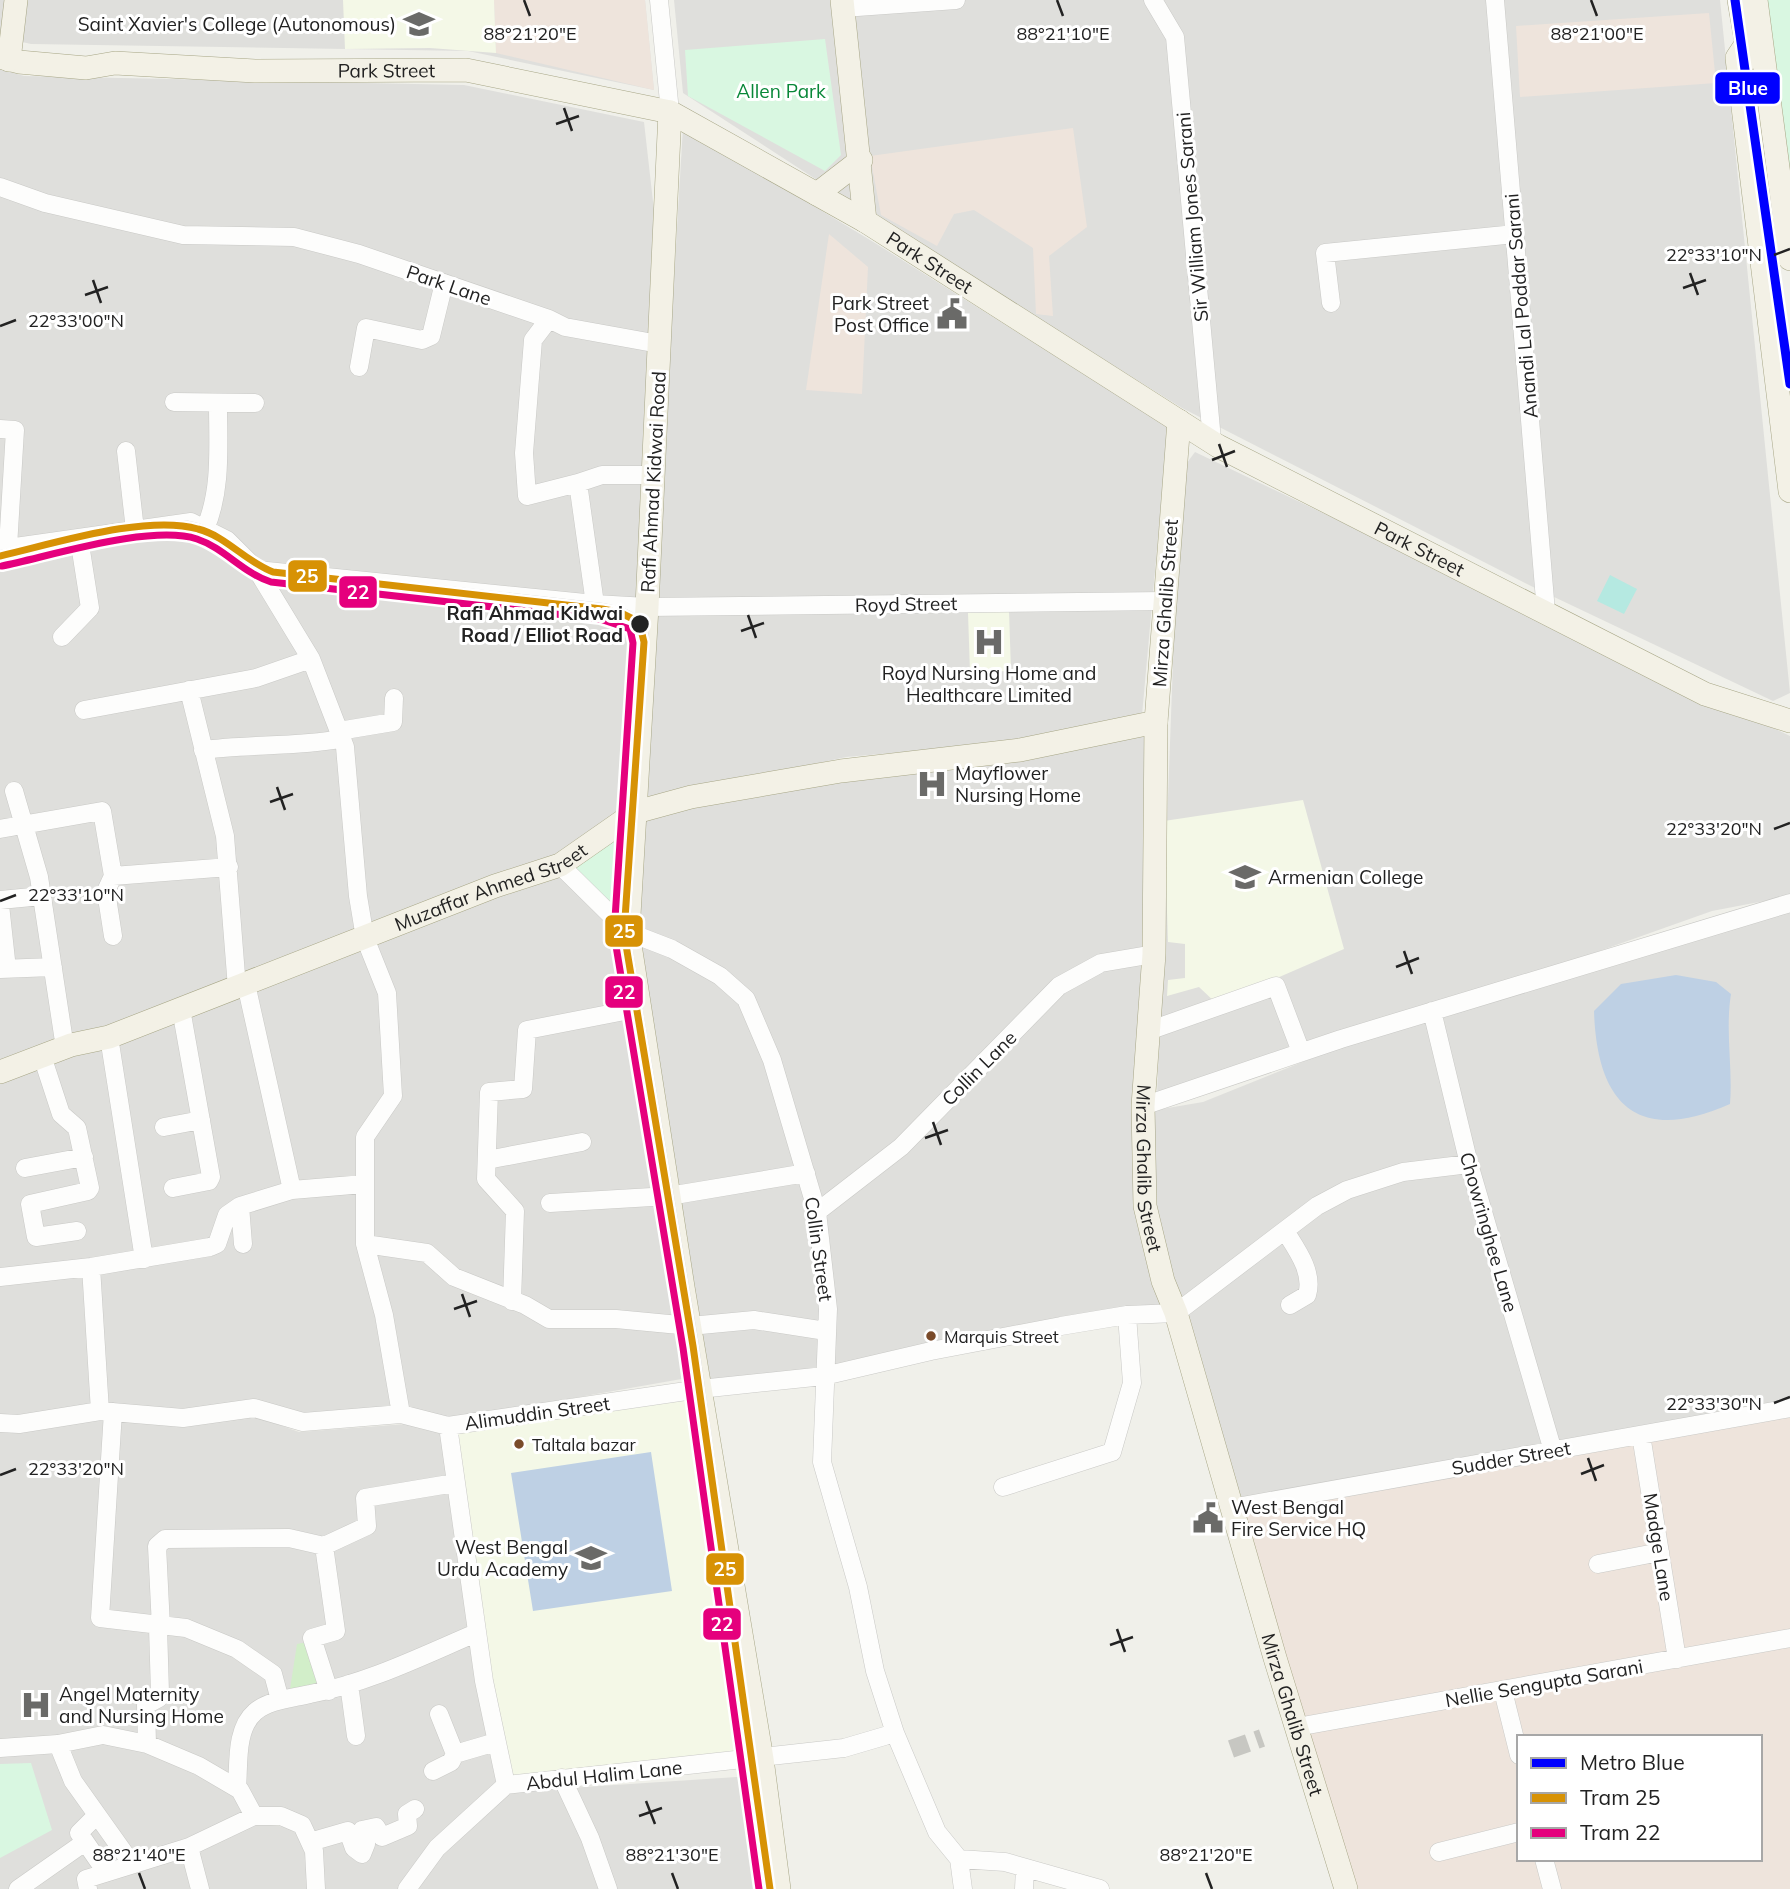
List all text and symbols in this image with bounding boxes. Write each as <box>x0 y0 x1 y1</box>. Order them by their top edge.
school or university icon: Saint Xavier's College (Autonomous) <box>402 7 436 41</box>
place label: Saint Xavier's College (Autonomous) <box>78 12 396 36</box>
text: 88°21'20"E <box>483 22 577 45</box>
text: 88°21'10"E <box>1016 22 1110 45</box>
text: 88°21'00"E <box>1550 22 1644 45</box>
street label: Park Street <box>338 58 436 83</box>
line badge: Blue <box>1714 71 1781 105</box>
text: Blue <box>1728 76 1768 100</box>
park label: Allen Park <box>736 79 826 103</box>
street label: Sir William Jones Sarani <box>1171 111 1213 323</box>
street label: Anandi Lal Poddar Sarani <box>1499 193 1543 419</box>
street label: Park Street <box>882 226 978 299</box>
text: 22°33'10"N <box>1666 243 1762 266</box>
street label: Park Lane <box>403 259 495 311</box>
place label: Park Street Post Office <box>832 291 929 337</box>
public building icon: Park Street Post Office <box>935 297 969 331</box>
text: 22°33'00"N <box>28 309 124 332</box>
street label: Rafi Ahmad Kidwai Road <box>635 371 671 593</box>
street label: Park Street <box>1371 516 1469 582</box>
street label: Mirza Ghalib Street <box>1147 518 1183 688</box>
line badge: 25 <box>287 559 328 593</box>
text: 25 <box>296 564 318 588</box>
line badge: 22 <box>338 575 378 609</box>
text: 22 <box>347 580 369 604</box>
street label: Royd Street <box>855 591 958 617</box>
place label: Rafi Ahmad Kidwai Road / Elliot Road <box>447 601 623 647</box>
marker: Rafi Ahmad Kidwai Road / Elliot Road <box>629 613 651 635</box>
hospital icon: Royd Nursing Home and Healthcare Limited <box>972 625 1006 659</box>
place label: Royd Nursing Home and Healthcare Limited <box>882 661 1096 707</box>
place label: Mayflower Nursing Home <box>955 761 1081 807</box>
hospital icon: Mayflower Nursing Home <box>915 767 949 801</box>
text: 22°33'20"N <box>1666 817 1762 840</box>
street label: Muzaffar Ahmed Street <box>391 838 592 936</box>
school or university icon: Armenian College <box>1228 860 1262 894</box>
place label: Armenian College <box>1268 865 1423 889</box>
text: 22°33'10"N <box>28 883 124 906</box>
line badge: 25 <box>604 914 644 948</box>
text: 25 <box>613 919 635 943</box>
line badge: 22 <box>604 975 644 1009</box>
text: 22 <box>613 980 635 1004</box>
street label: Collin Lane <box>937 1026 1021 1110</box>
street label: Mirza Ghalib Street <box>1131 1084 1168 1255</box>
street label: Chowringhee Lane <box>1455 1149 1523 1315</box>
street label: Collin Street <box>800 1195 838 1303</box>
place label: Marquis Street <box>944 1326 1059 1347</box>
marker: Marquis Street <box>924 1329 938 1343</box>
street label: Alimuddin Street <box>463 1391 612 1435</box>
text: 22°33'30"N <box>1666 1392 1762 1415</box>
place label: Taltala bazar <box>532 1434 636 1455</box>
street label: Sudder Street <box>1450 1436 1573 1480</box>
marker: Taltala bazar <box>512 1437 526 1451</box>
text: 22°33'20"N <box>28 1457 124 1480</box>
street label: Madge Lane <box>1639 1491 1679 1603</box>
place label: West Bengal Fire Service HQ <box>1231 1495 1366 1541</box>
public building icon: West Bengal Fire Service HQ <box>1191 1501 1225 1535</box>
place label: West Bengal Urdu Academy <box>437 1535 568 1581</box>
school or university icon: West Bengal Urdu Academy <box>574 1541 608 1575</box>
line badge: 25 <box>705 1552 745 1586</box>
text: 25 <box>714 1557 736 1581</box>
line badge: 22 <box>702 1607 742 1641</box>
text: 22 <box>711 1612 733 1636</box>
street label: Mirza Ghalib Street <box>1257 1631 1329 1799</box>
street label: Nellie Sengupta Sarani <box>1443 1654 1645 1712</box>
place label: Angel Maternity and Nursing Home <box>59 1682 224 1728</box>
hospital icon: Angel Maternity and Nursing Home <box>19 1688 53 1722</box>
legend <box>1517 1735 1762 1861</box>
text: Metro Blue <box>1580 1749 1685 1775</box>
street label: Abdul Halim Lane <box>525 1755 683 1795</box>
text: Tram 25 <box>1580 1784 1660 1810</box>
text: Tram 22 <box>1580 1819 1660 1845</box>
text: 88°21'40"E <box>92 1843 186 1866</box>
text: 88°21'30"E <box>625 1843 719 1866</box>
text: 88°21'20"E <box>1159 1843 1253 1866</box>

